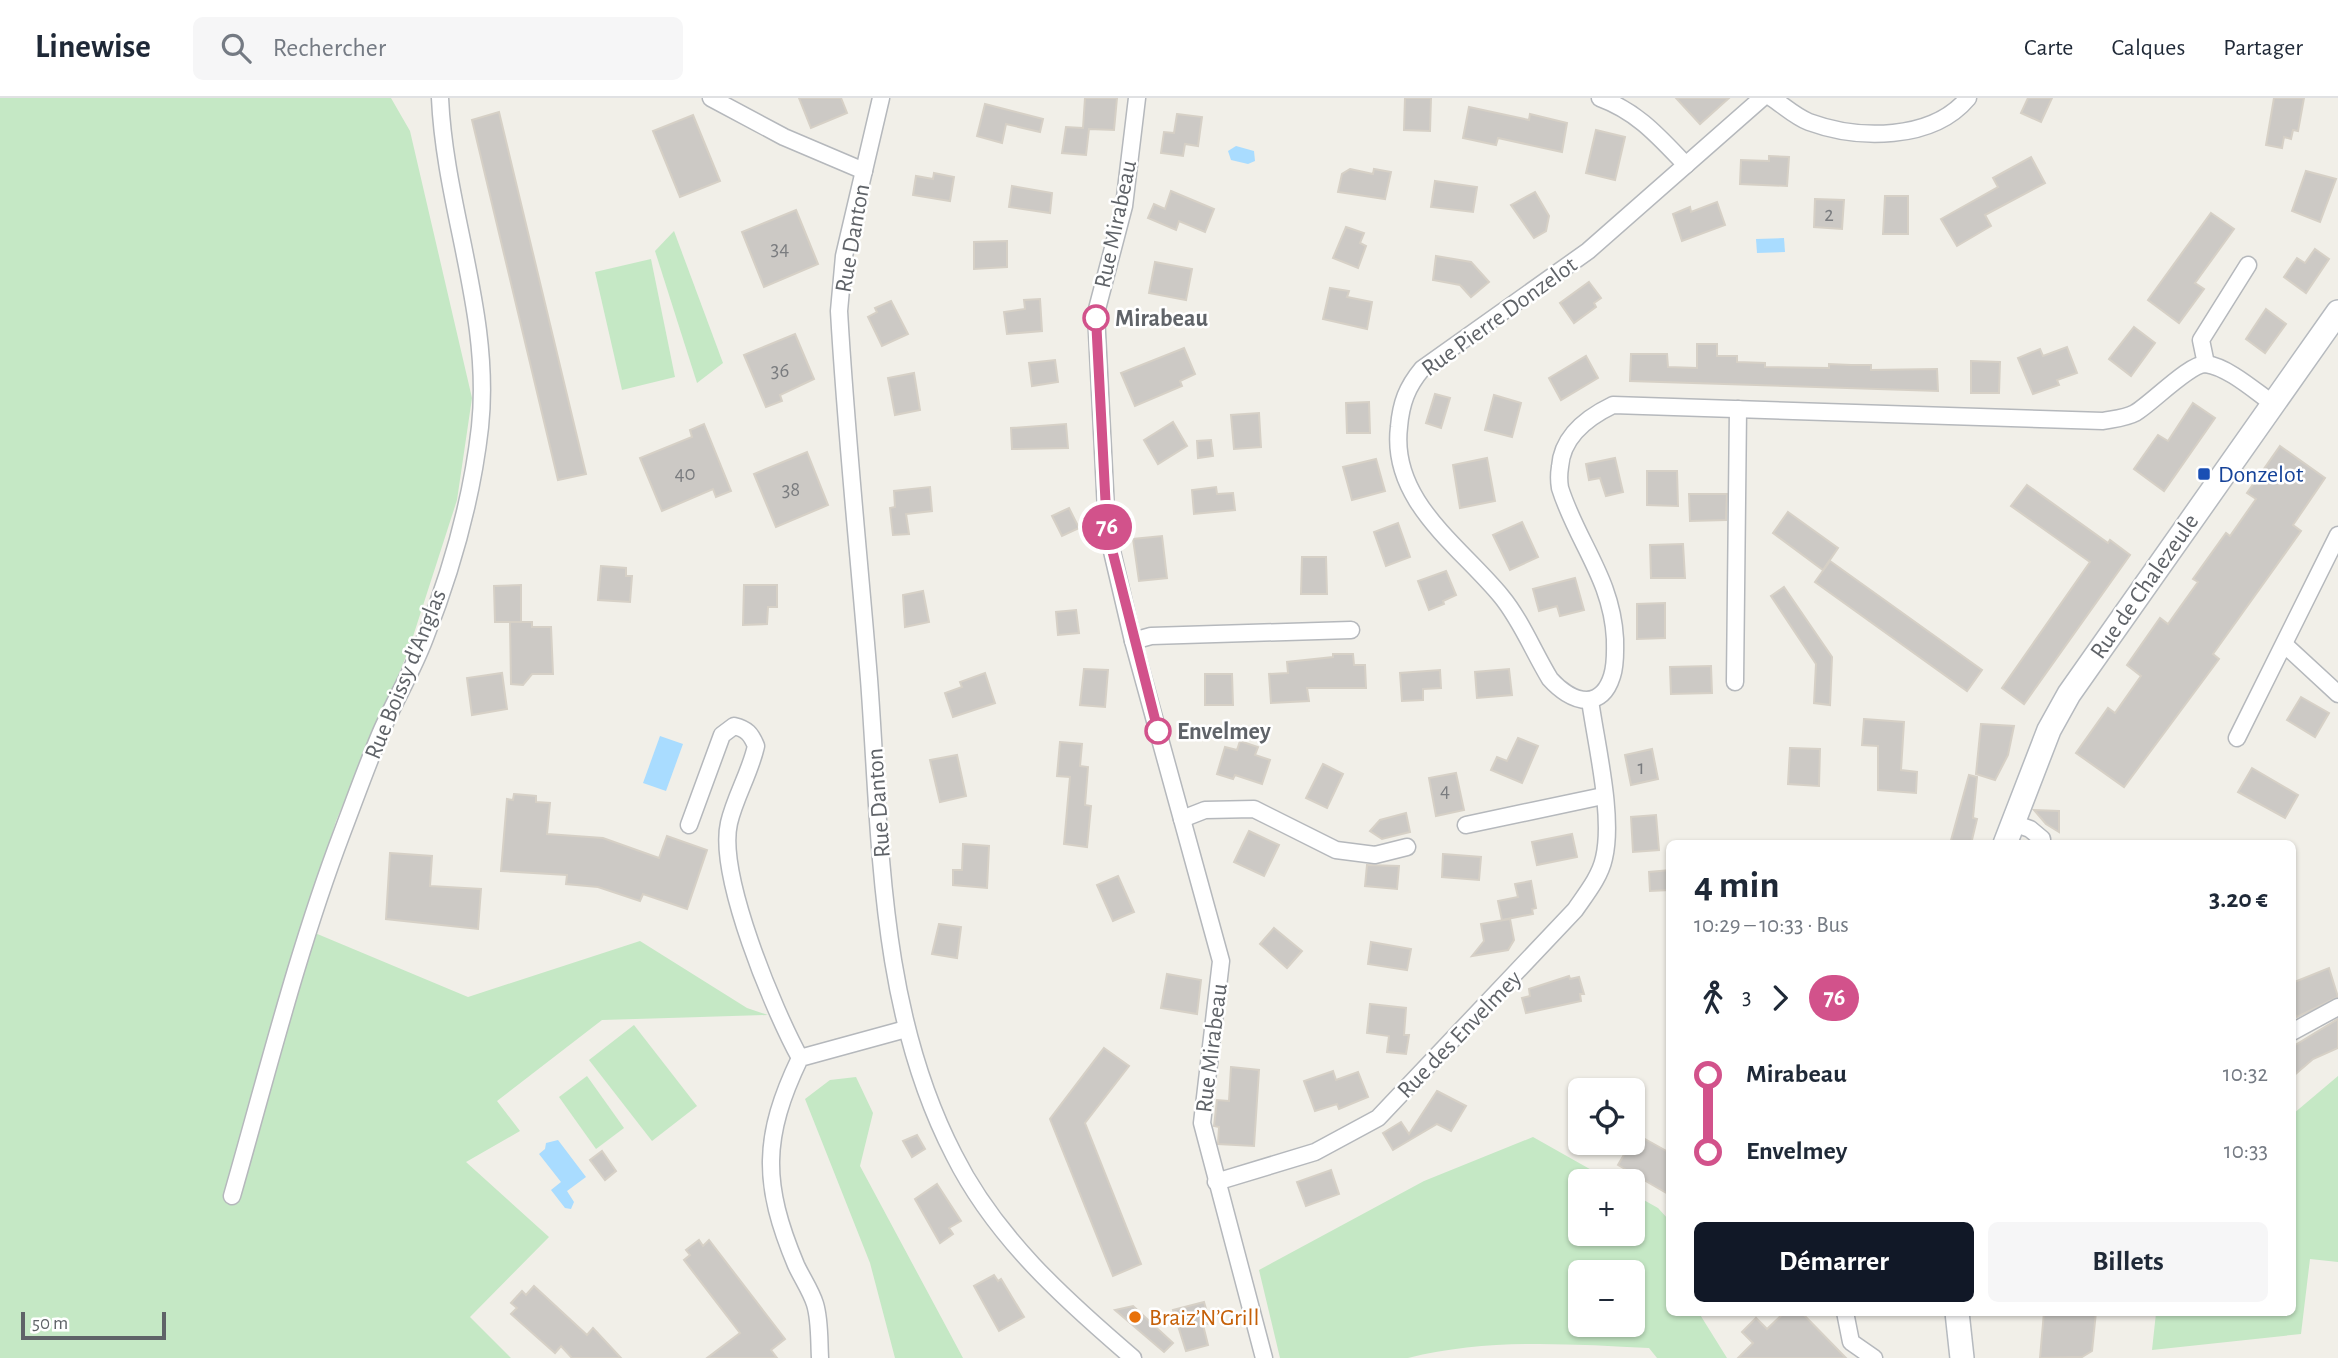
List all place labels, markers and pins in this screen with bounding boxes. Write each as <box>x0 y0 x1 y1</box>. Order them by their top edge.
marker: Mirabeau <box>1083 305 1109 331</box>
place label: Mirabeau <box>1115 307 1208 331</box>
place label: Donzelot <box>2218 463 2304 487</box>
marker: Donzelot <box>2196 466 2212 482</box>
marker: Envelmey <box>1145 718 1171 744</box>
place label: Envelmey <box>1177 720 1271 744</box>
place label: Braiz’N’Grill <box>1149 1306 1259 1330</box>
marker: Braiz’N’Grill <box>1127 1309 1143 1325</box>

